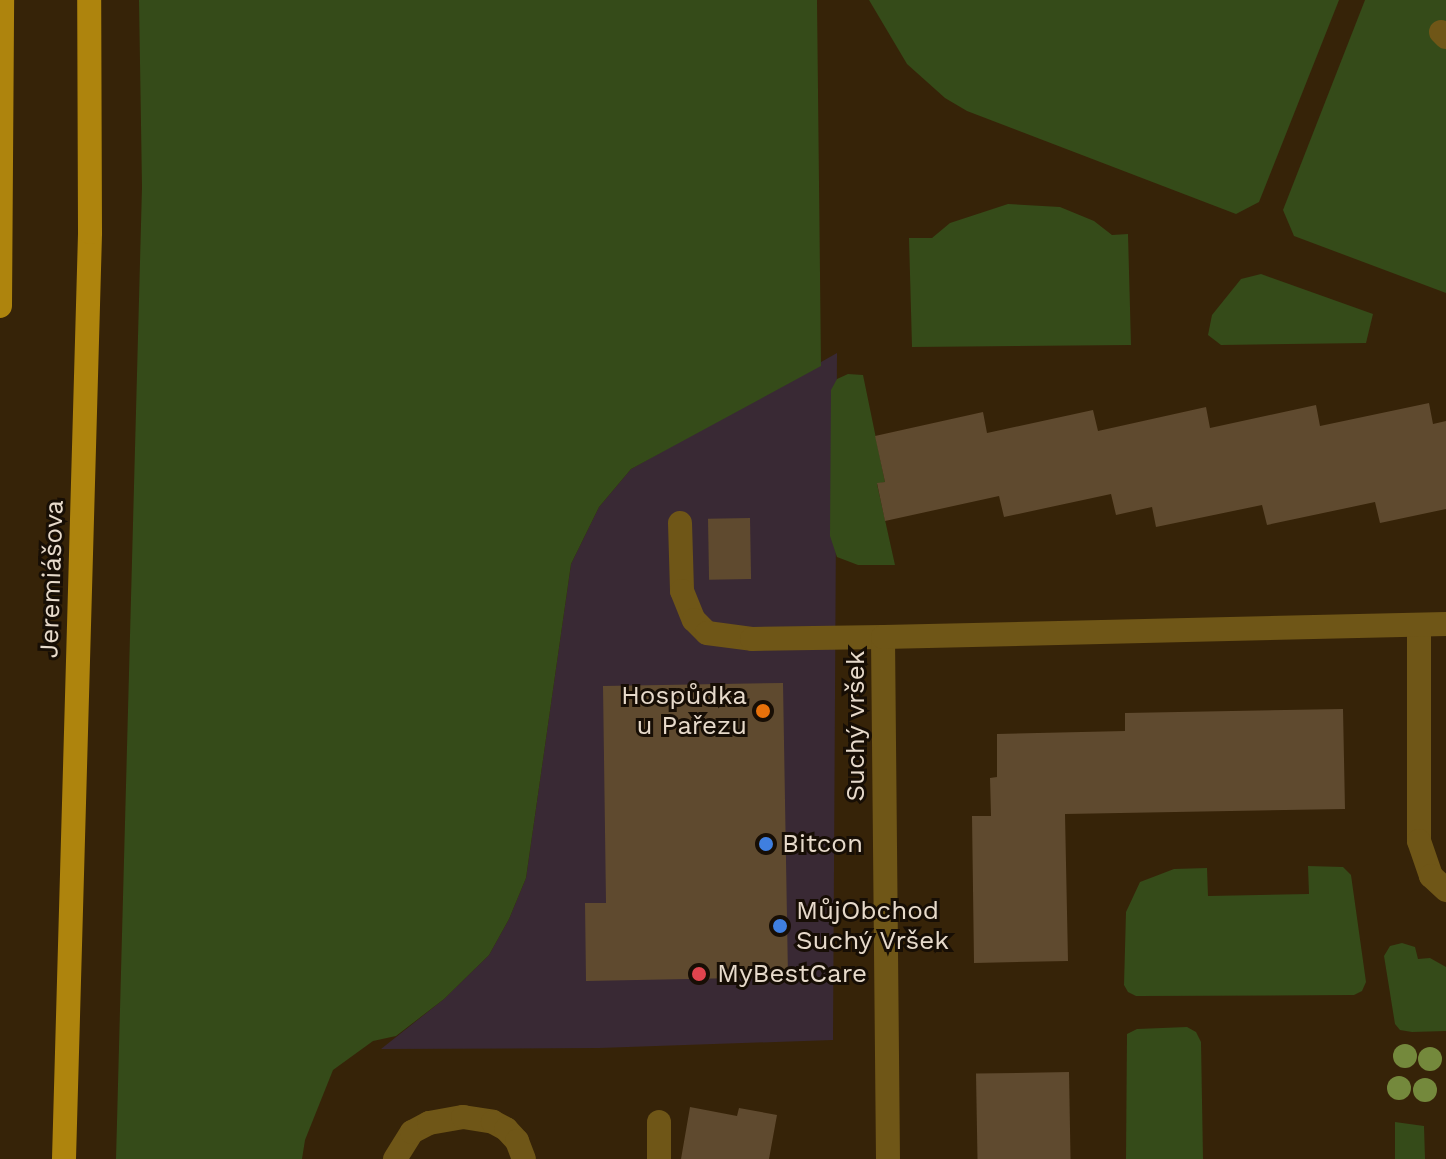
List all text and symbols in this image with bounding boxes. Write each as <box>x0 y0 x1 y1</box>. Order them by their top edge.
street label: Jeremiášova <box>34 499 70 659</box>
street label: Suchý vršek <box>840 650 872 802</box>
place label: Hospůdka u Pařezu <box>621 680 747 742</box>
marker: Hospůdka u Pařezu <box>754 702 772 720</box>
place label: Bitcon <box>782 828 863 860</box>
marker: Bitcon <box>757 835 775 853</box>
place label: MůjObchod Suchý Vršek <box>796 895 951 956</box>
marker: MůjObchod Suchý Vršek <box>771 917 789 935</box>
place label: MyBestCare <box>717 958 867 990</box>
marker: MyBestCare <box>688 963 710 985</box>

